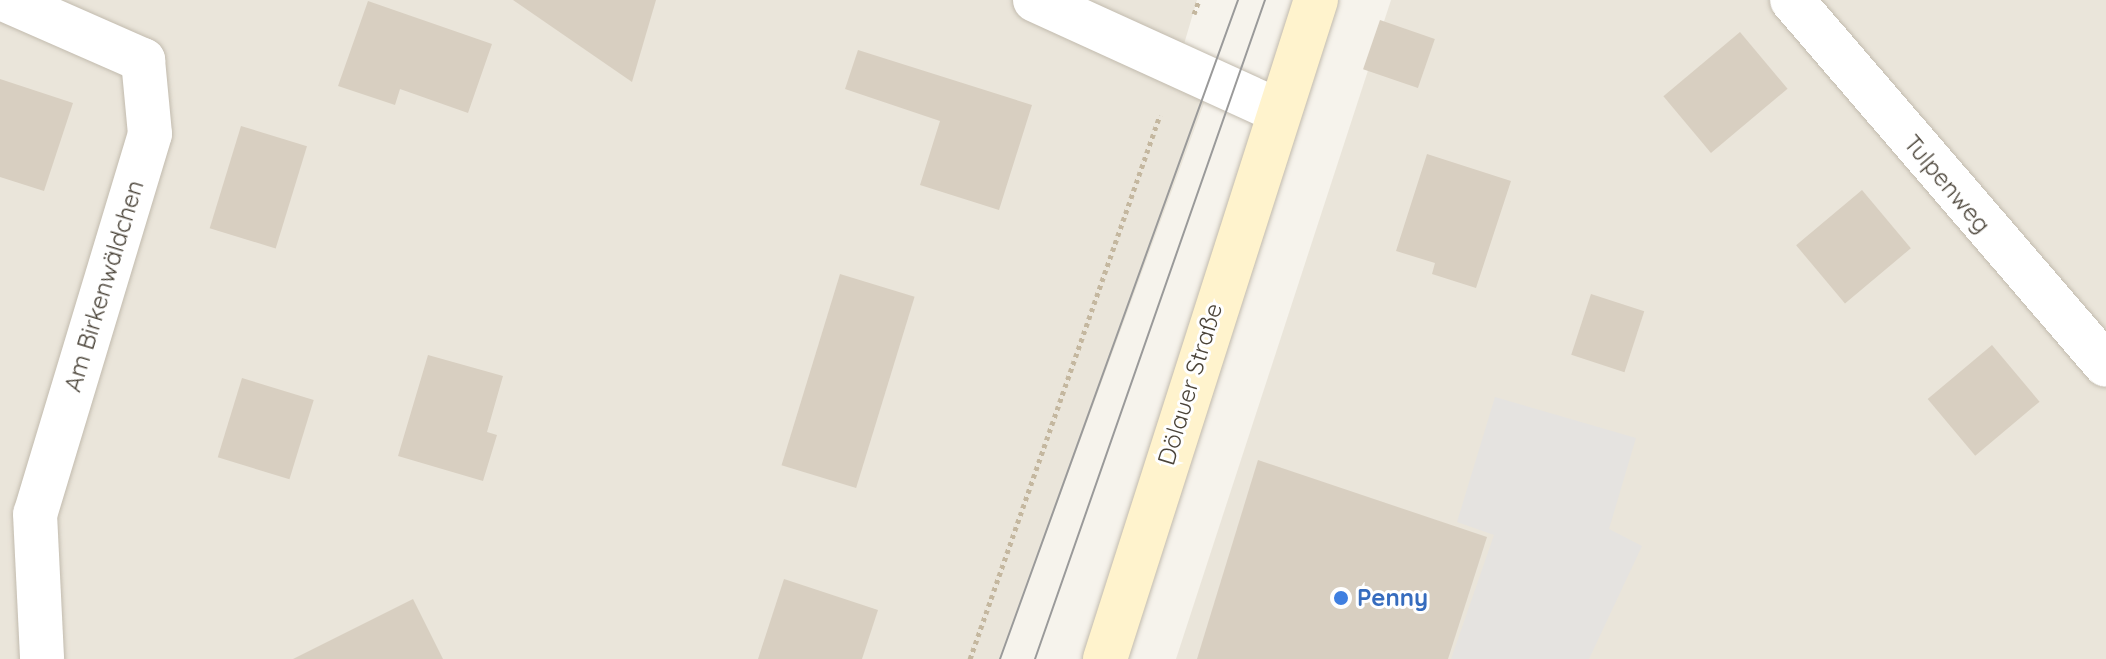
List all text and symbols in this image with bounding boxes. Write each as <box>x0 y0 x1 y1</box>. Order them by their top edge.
street label: Tulpenweg <box>1898 129 1996 239</box>
street label: Am Birkenwäldchen <box>58 177 150 395</box>
street label: Dölauer Straße <box>1152 300 1228 468</box>
place label: Penny <box>1357 584 1428 612</box>
marker: Penny <box>1332 589 1350 607</box>

